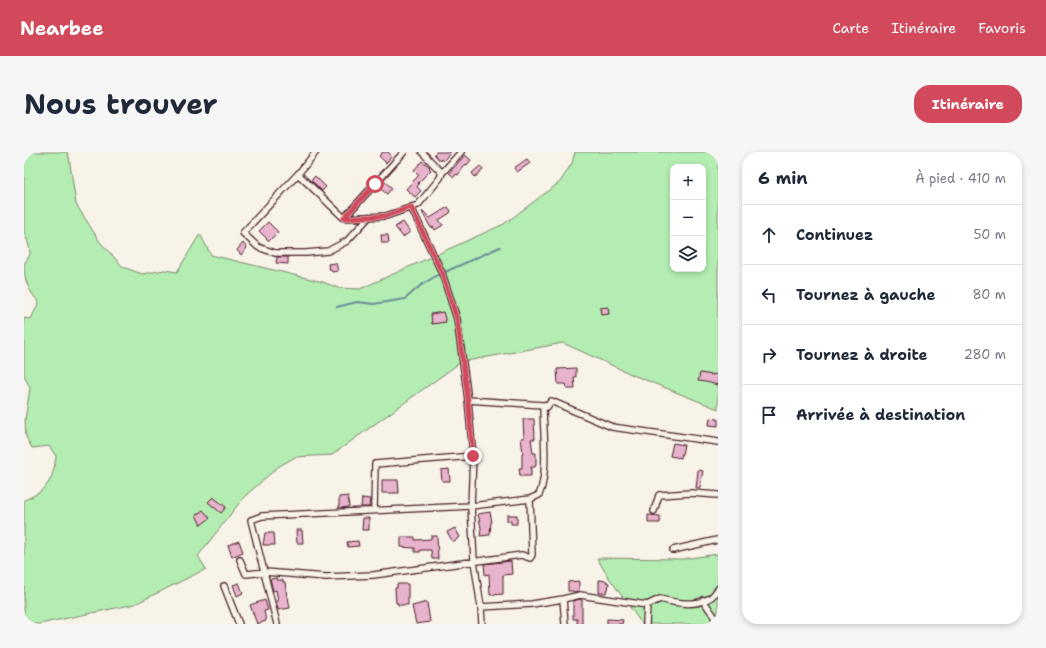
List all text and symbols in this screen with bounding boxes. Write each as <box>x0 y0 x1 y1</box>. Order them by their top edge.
text: Nearbee <box>20 16 104 41</box>
text: Carte <box>832 19 869 37</box>
text: Itinéraire <box>891 19 956 37</box>
text: Favoris <box>978 19 1026 37</box>
text: Nous trouver <box>24 85 218 123</box>
button: Itinéraire <box>914 85 1022 123</box>
map controls <box>670 164 706 272</box>
button: + <box>670 164 706 200</box>
text: 6 min <box>758 167 808 189</box>
text: À pied · 410 m <box>915 170 1006 187</box>
route start <box>366 175 384 193</box>
button: − <box>670 200 706 236</box>
icon: ahead <box>758 224 780 246</box>
text: Continuez <box>796 225 873 245</box>
text: 50 m <box>973 226 1006 243</box>
button: layers <box>670 236 706 272</box>
icon: left <box>758 284 780 306</box>
text: Tournez à gauche <box>796 285 936 305</box>
text: 80 m <box>972 286 1006 303</box>
icon: right <box>758 344 780 366</box>
text: Tournez à droite <box>796 345 928 365</box>
text: 280 m <box>964 346 1006 363</box>
icon: arrive <box>758 404 780 426</box>
text: Arrivée à destination <box>796 405 965 425</box>
route end <box>464 447 482 465</box>

